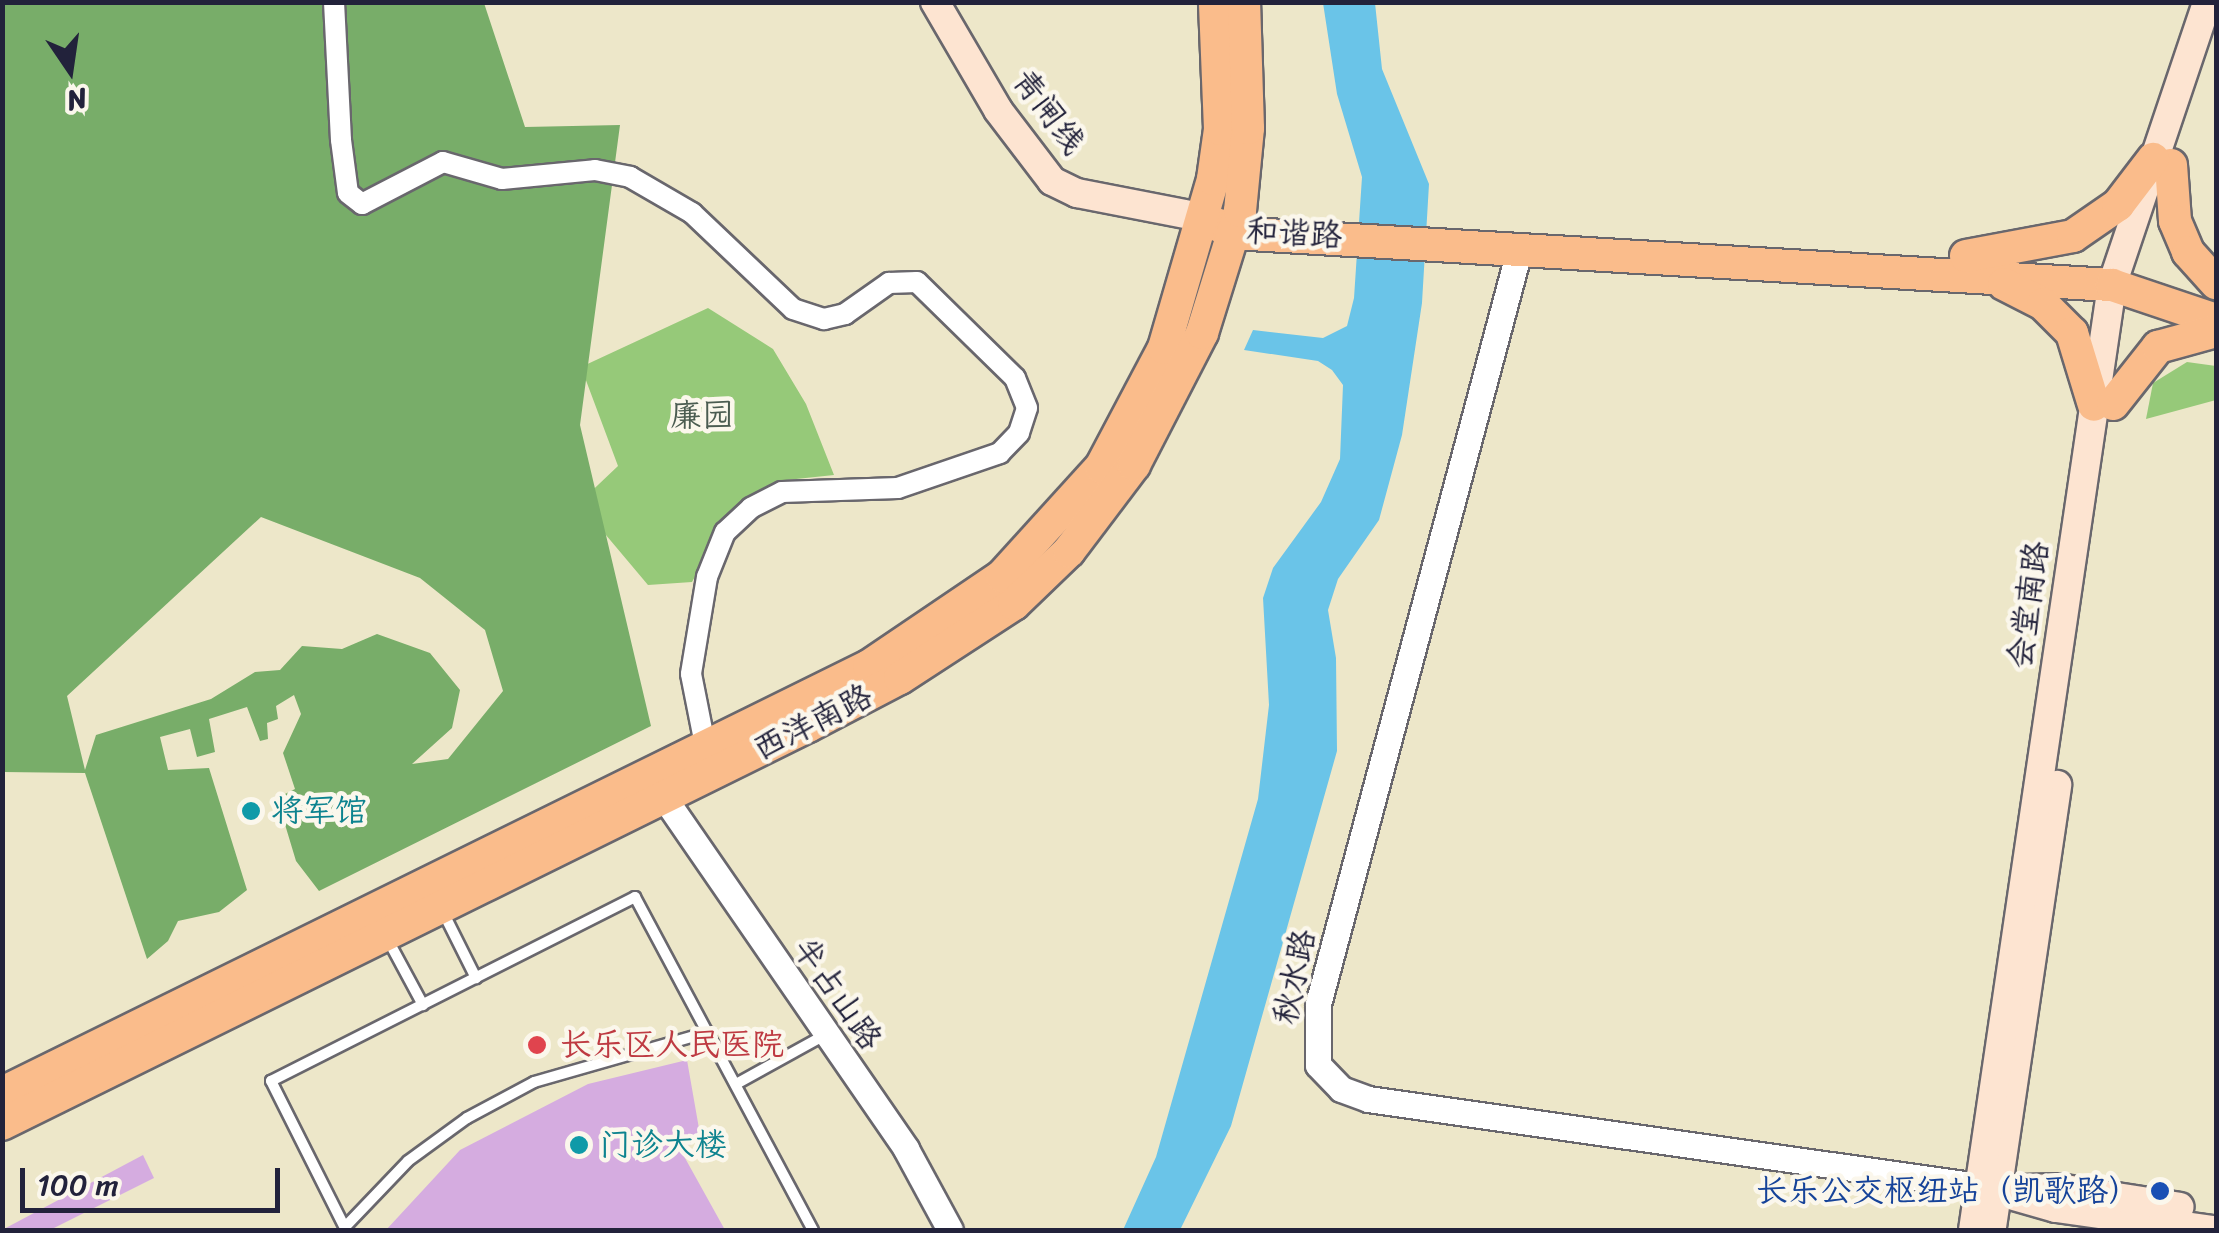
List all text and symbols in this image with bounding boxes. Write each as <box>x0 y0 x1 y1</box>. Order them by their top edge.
north arrow <box>20 20 120 120</box>
street label: 青闸线 <box>1004 62 1092 162</box>
text: N <box>62 74 92 126</box>
street label: 和谐路 <box>1245 212 1343 256</box>
park label: 廉园 <box>670 397 734 435</box>
street label: 会堂南路 <box>2001 539 2057 671</box>
street label: 西洋南路 <box>747 677 879 769</box>
place label: 将军馆 <box>271 792 367 830</box>
marker: 将军馆 <box>240 800 262 822</box>
street label: 秋水路 <box>1266 926 1324 1028</box>
street label: 半占山路 <box>785 931 889 1057</box>
place label: 长乐区人民医院 <box>560 1026 784 1064</box>
marker: 长乐区人民医院 <box>524 1032 550 1058</box>
place label: 门诊大楼 <box>599 1126 727 1164</box>
marker: 门诊大楼 <box>568 1134 590 1156</box>
scale bar <box>25 1148 285 1210</box>
text: 100 m <box>37 1158 119 1212</box>
place label: 长乐公交枢纽站（凯歌路） <box>1756 1172 2140 1210</box>
marker: 长乐公交枢纽站（凯歌路） <box>2149 1180 2171 1202</box>

